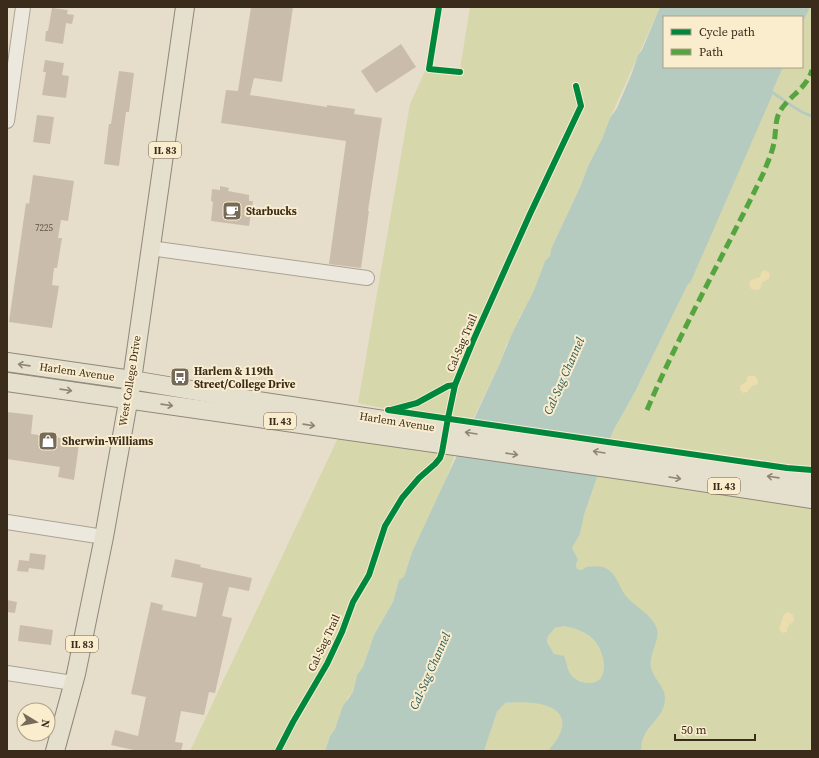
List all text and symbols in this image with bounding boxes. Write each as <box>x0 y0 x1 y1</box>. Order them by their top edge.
legend <box>663 16 803 68</box>
text: Cycle path <box>699 24 755 40</box>
text: Path <box>699 44 723 60</box>
road number: IL 83 <box>149 142 181 158</box>
cafe icon: Starbucks <box>221 200 243 222</box>
place label: Starbucks <box>246 204 297 219</box>
house number: 7225 <box>35 222 53 234</box>
street label: Cal-Sag Trail <box>443 312 481 374</box>
street label: West College Drive <box>115 334 145 427</box>
water label: Cal-Sag Channel <box>540 334 588 417</box>
street label: Harlem Avenue <box>38 359 116 385</box>
one-way arrow <box>17 361 30 369</box>
place label: Harlem & 119th Street/College Drive <box>194 364 296 392</box>
bus stop icon: Harlem & 119th Street/College Drive <box>169 366 191 388</box>
one-way arrow <box>59 386 72 394</box>
one-way arrow <box>160 401 173 409</box>
street label: Harlem Avenue <box>358 409 436 435</box>
road number: IL 43 <box>264 413 296 429</box>
one-way arrow <box>302 421 315 429</box>
one-way arrow <box>465 429 478 437</box>
shop icon: Sherwin-Williams <box>37 430 59 452</box>
place label: Sherwin-Williams <box>62 434 153 449</box>
one-way arrow <box>593 448 606 456</box>
one-way arrow <box>505 450 518 458</box>
one-way arrow <box>767 473 780 481</box>
one-way arrow <box>668 474 681 482</box>
road number: IL 43 <box>708 478 740 494</box>
street label: Cal-Sag Trail <box>304 612 344 674</box>
water label: Cal-Sag Channel <box>406 629 454 712</box>
road number: IL 83 <box>66 636 98 652</box>
north arrow <box>16 702 56 742</box>
scale bar <box>675 716 755 742</box>
text: N <box>37 718 53 729</box>
text: 50 m <box>681 722 707 738</box>

